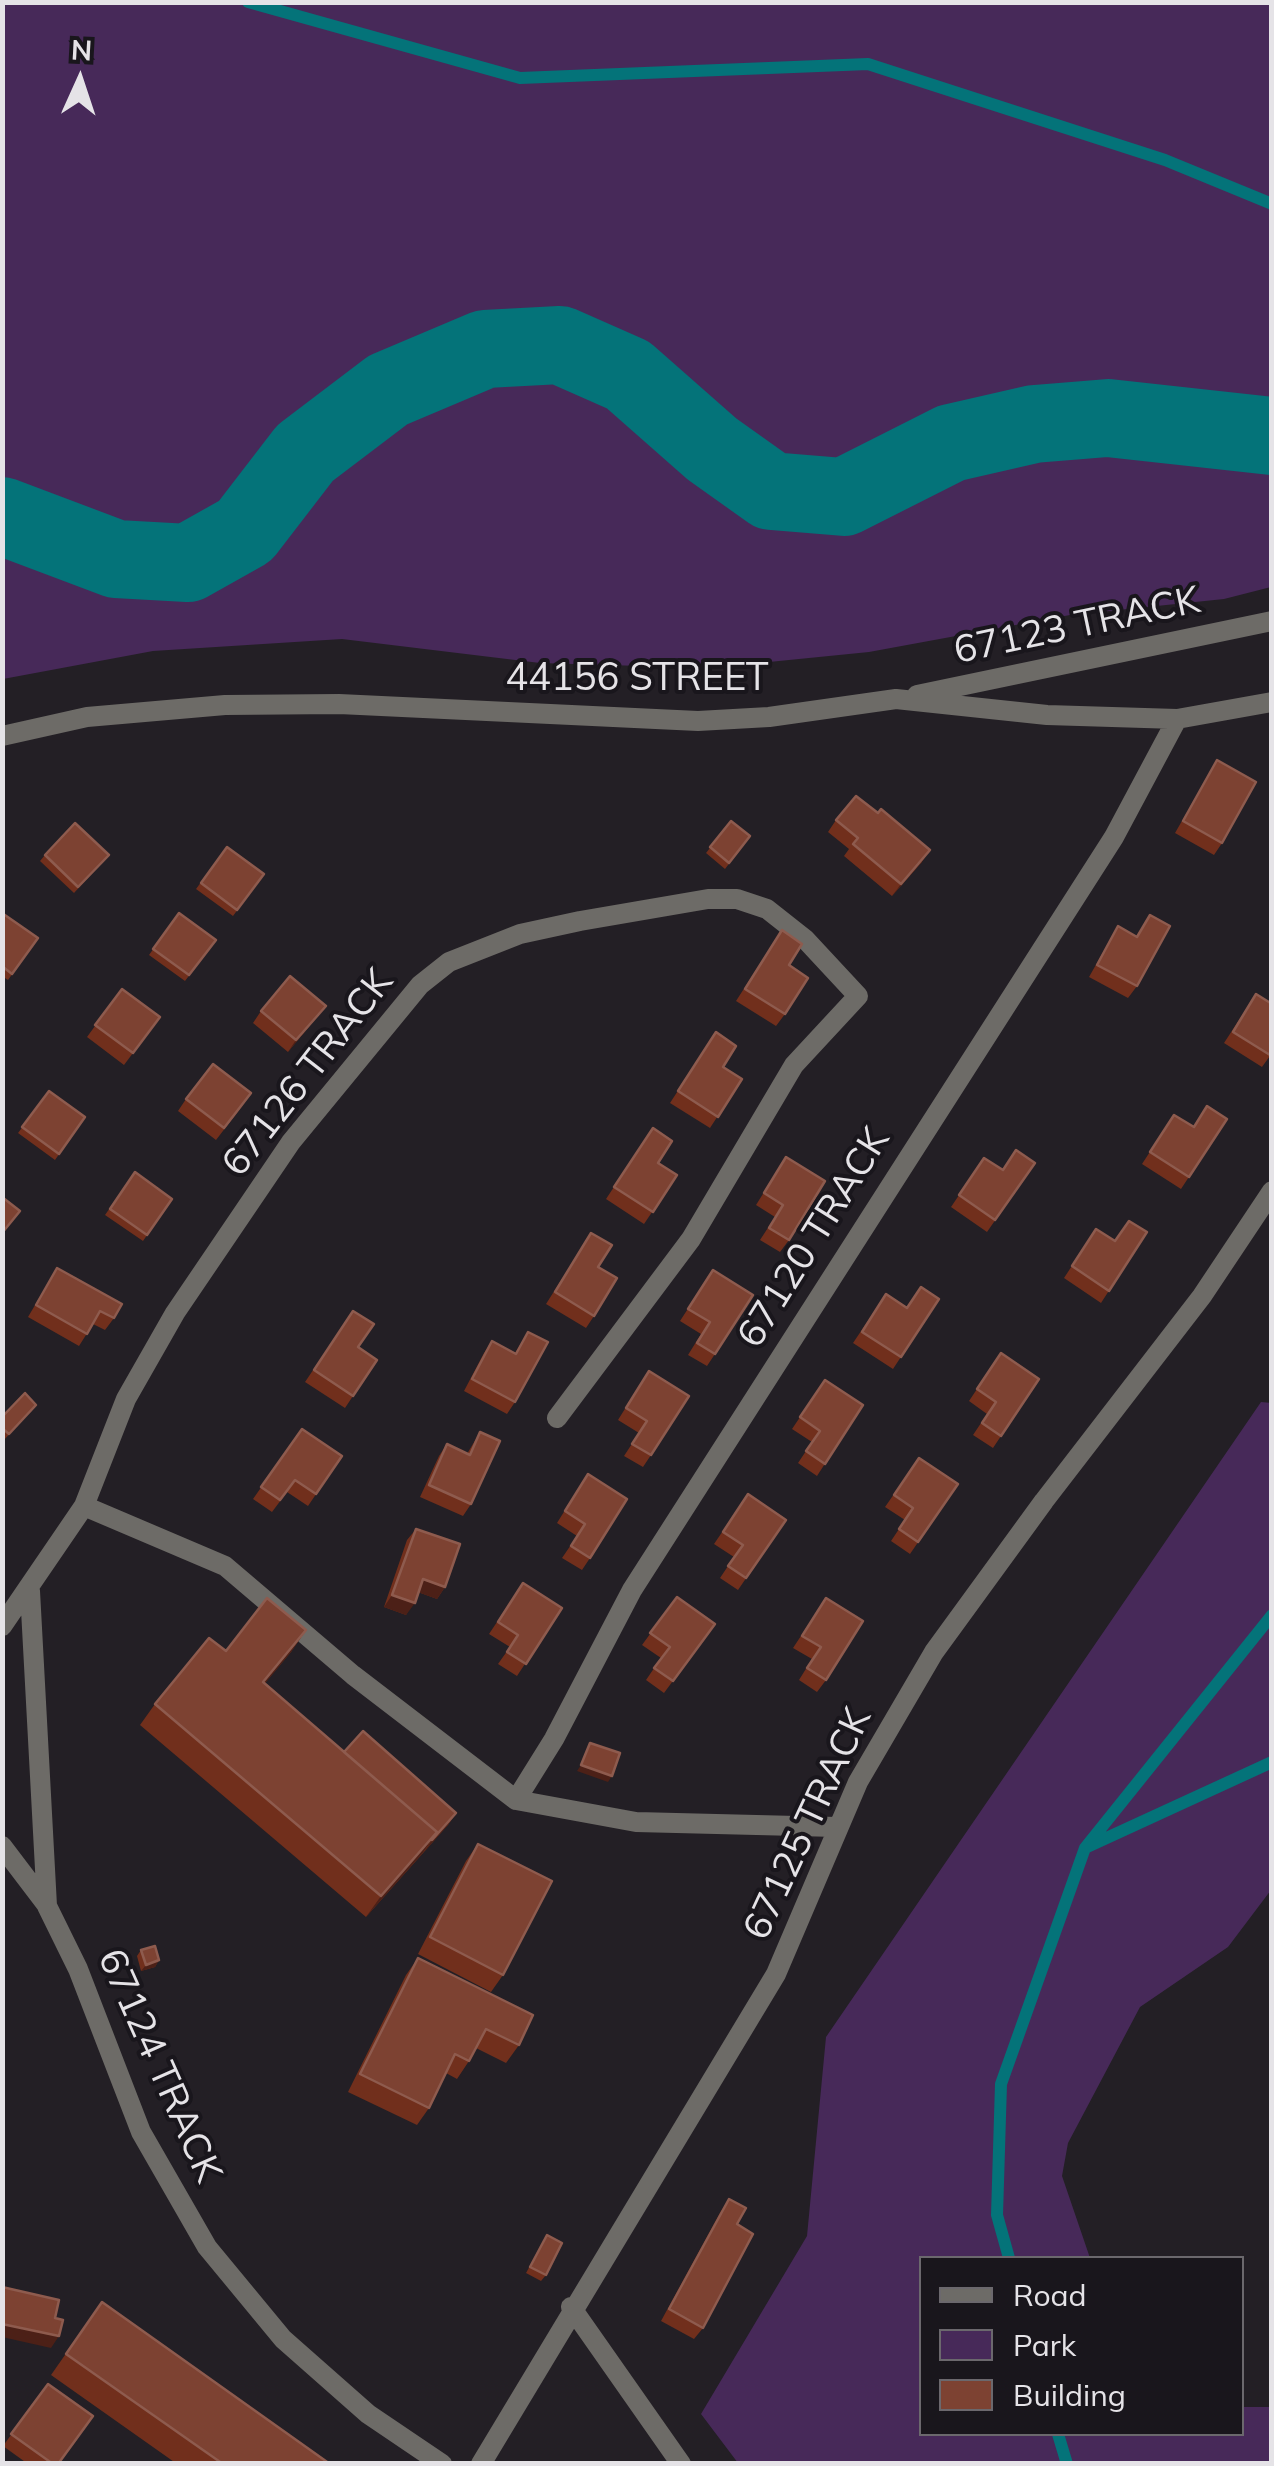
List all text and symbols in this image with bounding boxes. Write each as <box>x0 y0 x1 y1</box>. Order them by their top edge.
north arrow <box>30 30 130 130</box>
text: N <box>70 32 93 68</box>
street label: 67123 TRACK <box>950 578 1204 674</box>
street label: 44156 STREET <box>505 656 769 702</box>
street label: 67126 TRACK <box>213 960 403 1186</box>
street label: 67120 TRACK <box>728 1120 900 1356</box>
street label: 67125 TRACK <box>734 1701 882 1947</box>
street label: 67124 TRACK <box>87 1942 231 2190</box>
legend <box>919 2256 1244 2436</box>
text: Road <box>1013 2276 1087 2314</box>
text: Park <box>1013 2326 1076 2364</box>
text: Building <box>1013 2376 1126 2414</box>

